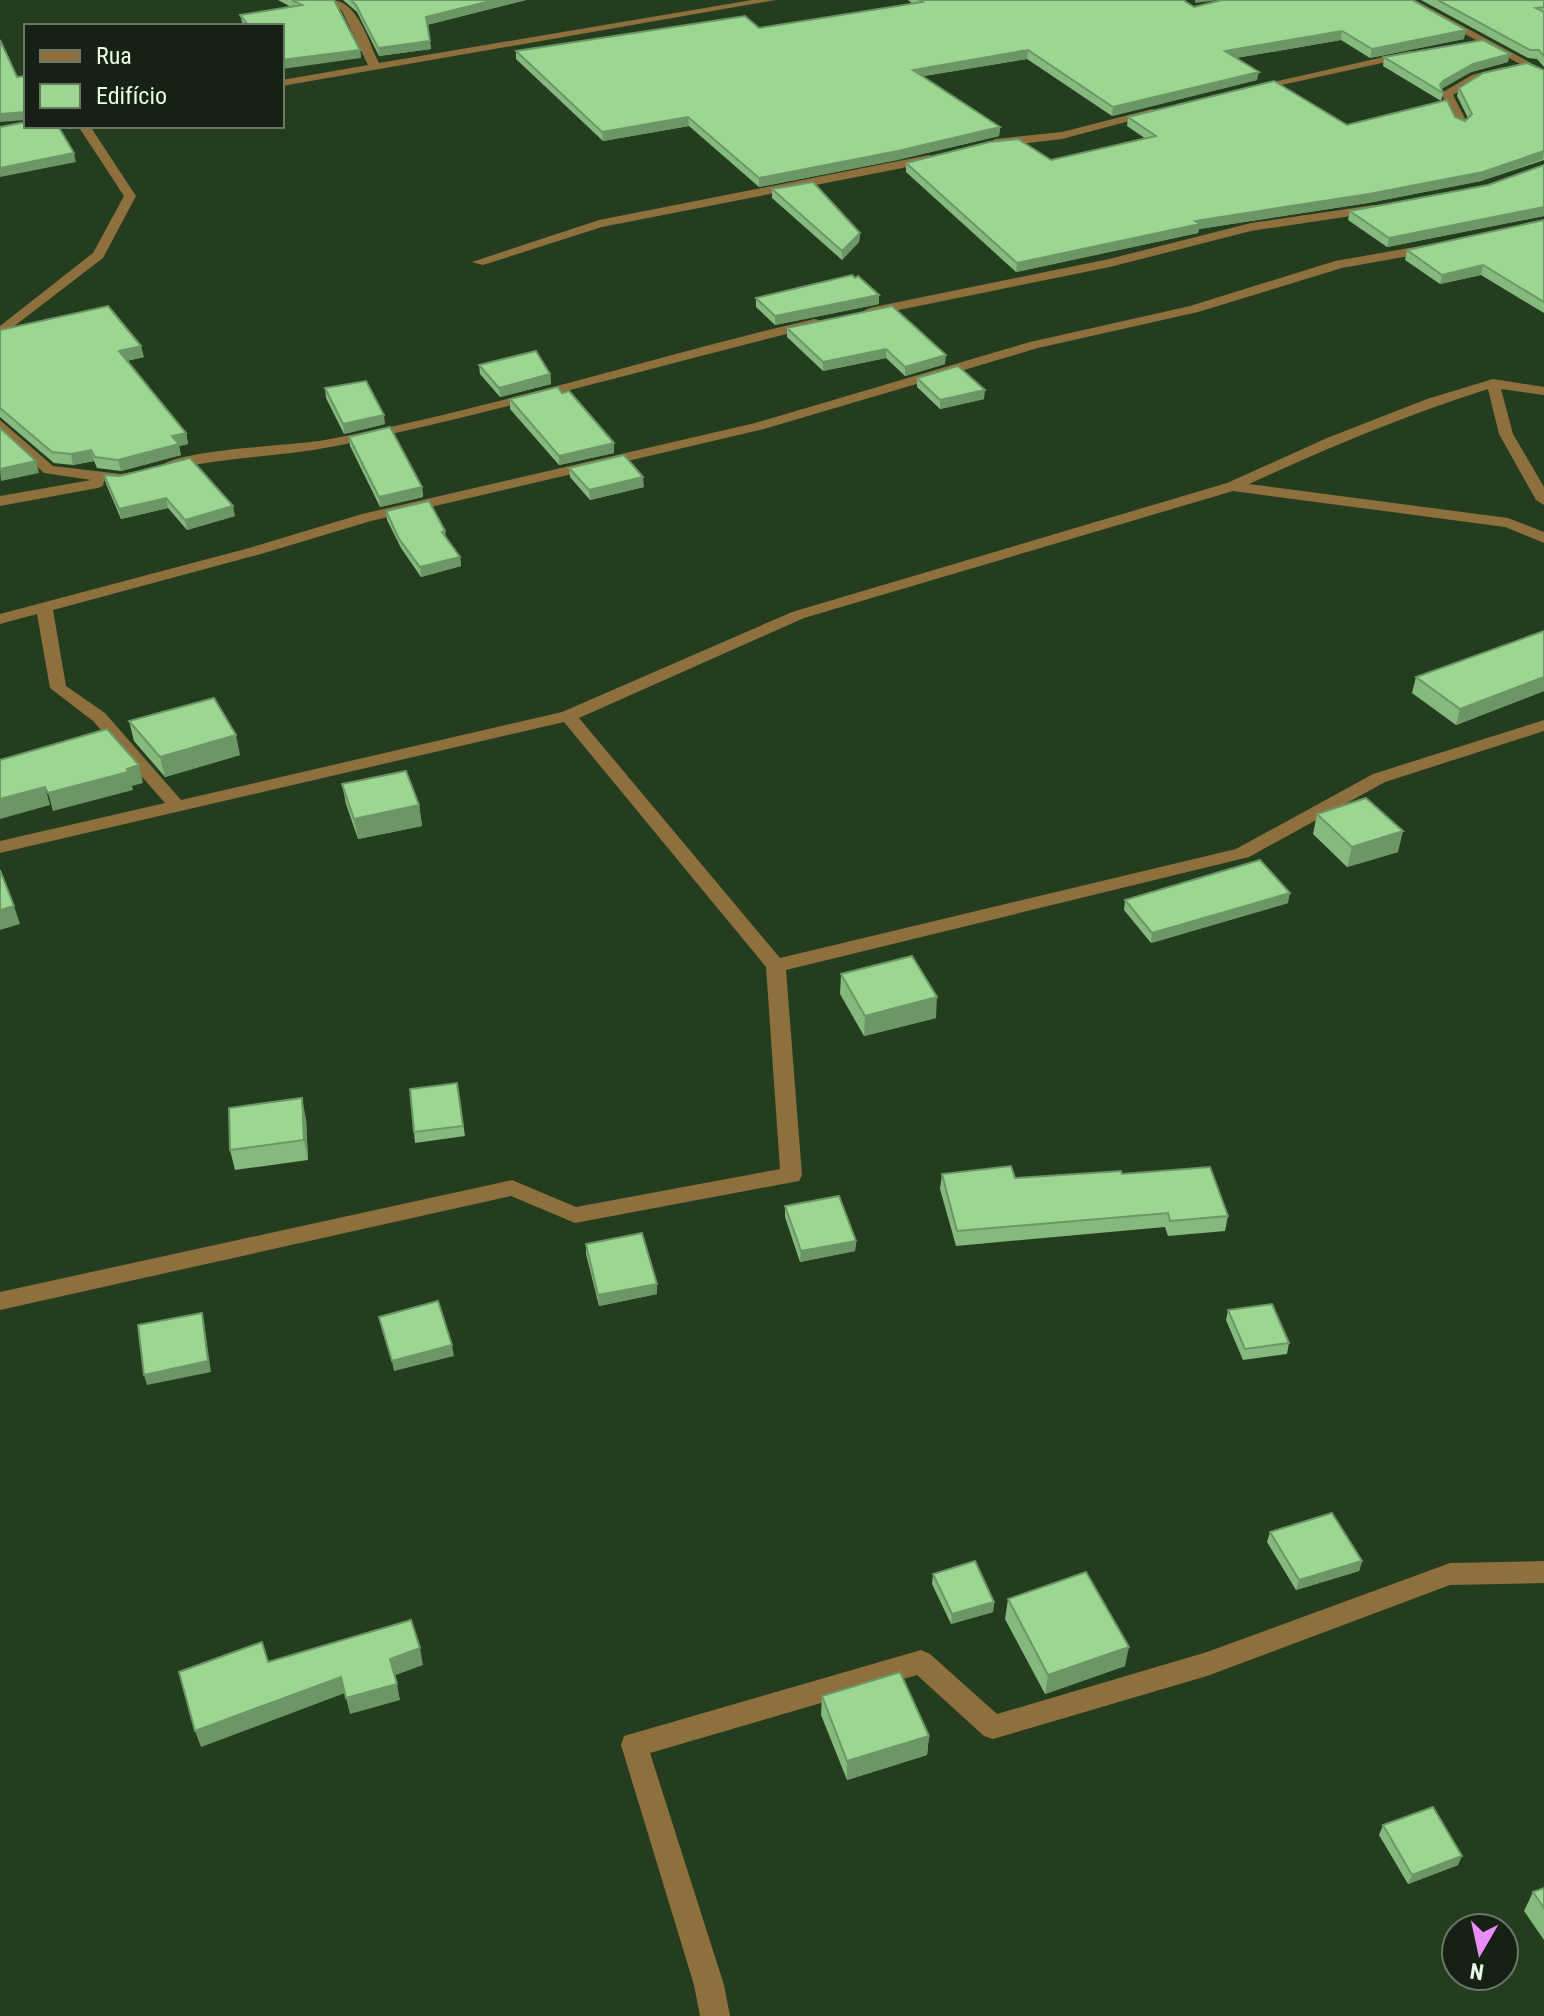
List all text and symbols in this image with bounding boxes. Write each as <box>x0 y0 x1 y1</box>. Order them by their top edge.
legend <box>24 24 284 128</box>
text: Rua <box>96 42 132 70</box>
text: Edifício <box>96 82 167 110</box>
north arrow <box>1440 1912 1520 1992</box>
text: N <box>1468 1958 1486 1985</box>

